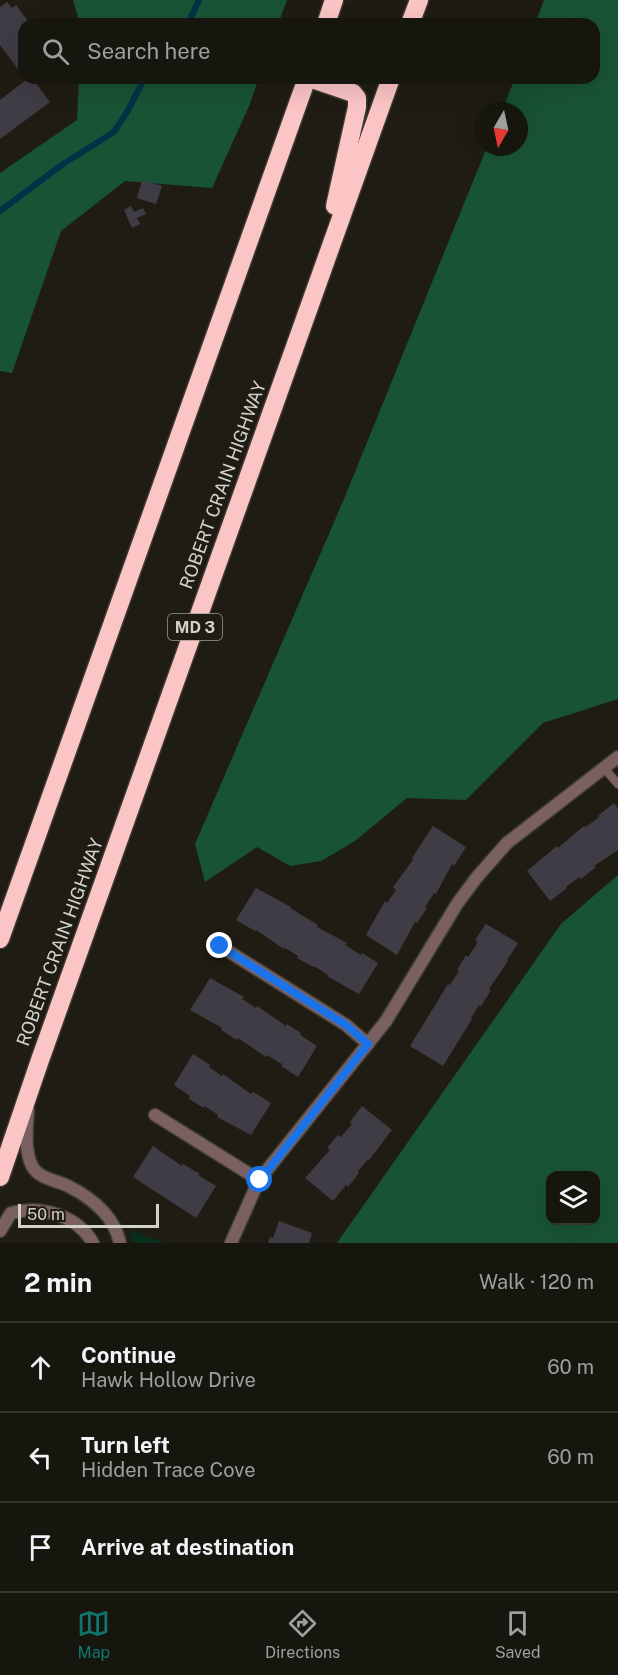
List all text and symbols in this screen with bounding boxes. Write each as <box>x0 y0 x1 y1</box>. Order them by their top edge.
search box <box>18 18 600 84</box>
icon: search <box>39 35 72 68</box>
text: Search here <box>87 38 211 64</box>
north arrow <box>474 102 528 156</box>
street label: ROBERT CRAIN HIGHWAY <box>175 378 270 592</box>
road number: MD 3 <box>168 614 222 640</box>
street label: ROBERT CRAIN HIGHWAY <box>12 835 107 1049</box>
route end <box>206 932 232 958</box>
route start <box>246 1166 272 1192</box>
map controls <box>546 1171 600 1225</box>
button: layers <box>546 1171 600 1225</box>
scale bar <box>18 1201 159 1228</box>
text: 50 m <box>27 1205 65 1224</box>
text: 2 min <box>24 1267 92 1298</box>
text: Walk · 120 m <box>479 1270 594 1294</box>
text: Continue <box>81 1342 176 1368</box>
icon: ahead <box>24 1351 57 1384</box>
text: 60 m <box>547 1355 594 1379</box>
text: Hawk Hollow Drive <box>81 1368 256 1392</box>
text: Turn left <box>81 1432 170 1458</box>
icon: left <box>24 1441 57 1474</box>
text: 60 m <box>547 1445 594 1469</box>
text: Hidden Trace Cove <box>81 1458 256 1482</box>
icon: arrive <box>24 1531 57 1564</box>
text: Arrive at destination <box>81 1534 294 1560</box>
tab: Map <box>77 1607 110 1662</box>
tab: Directions <box>265 1607 340 1662</box>
tab: Saved <box>495 1607 541 1662</box>

